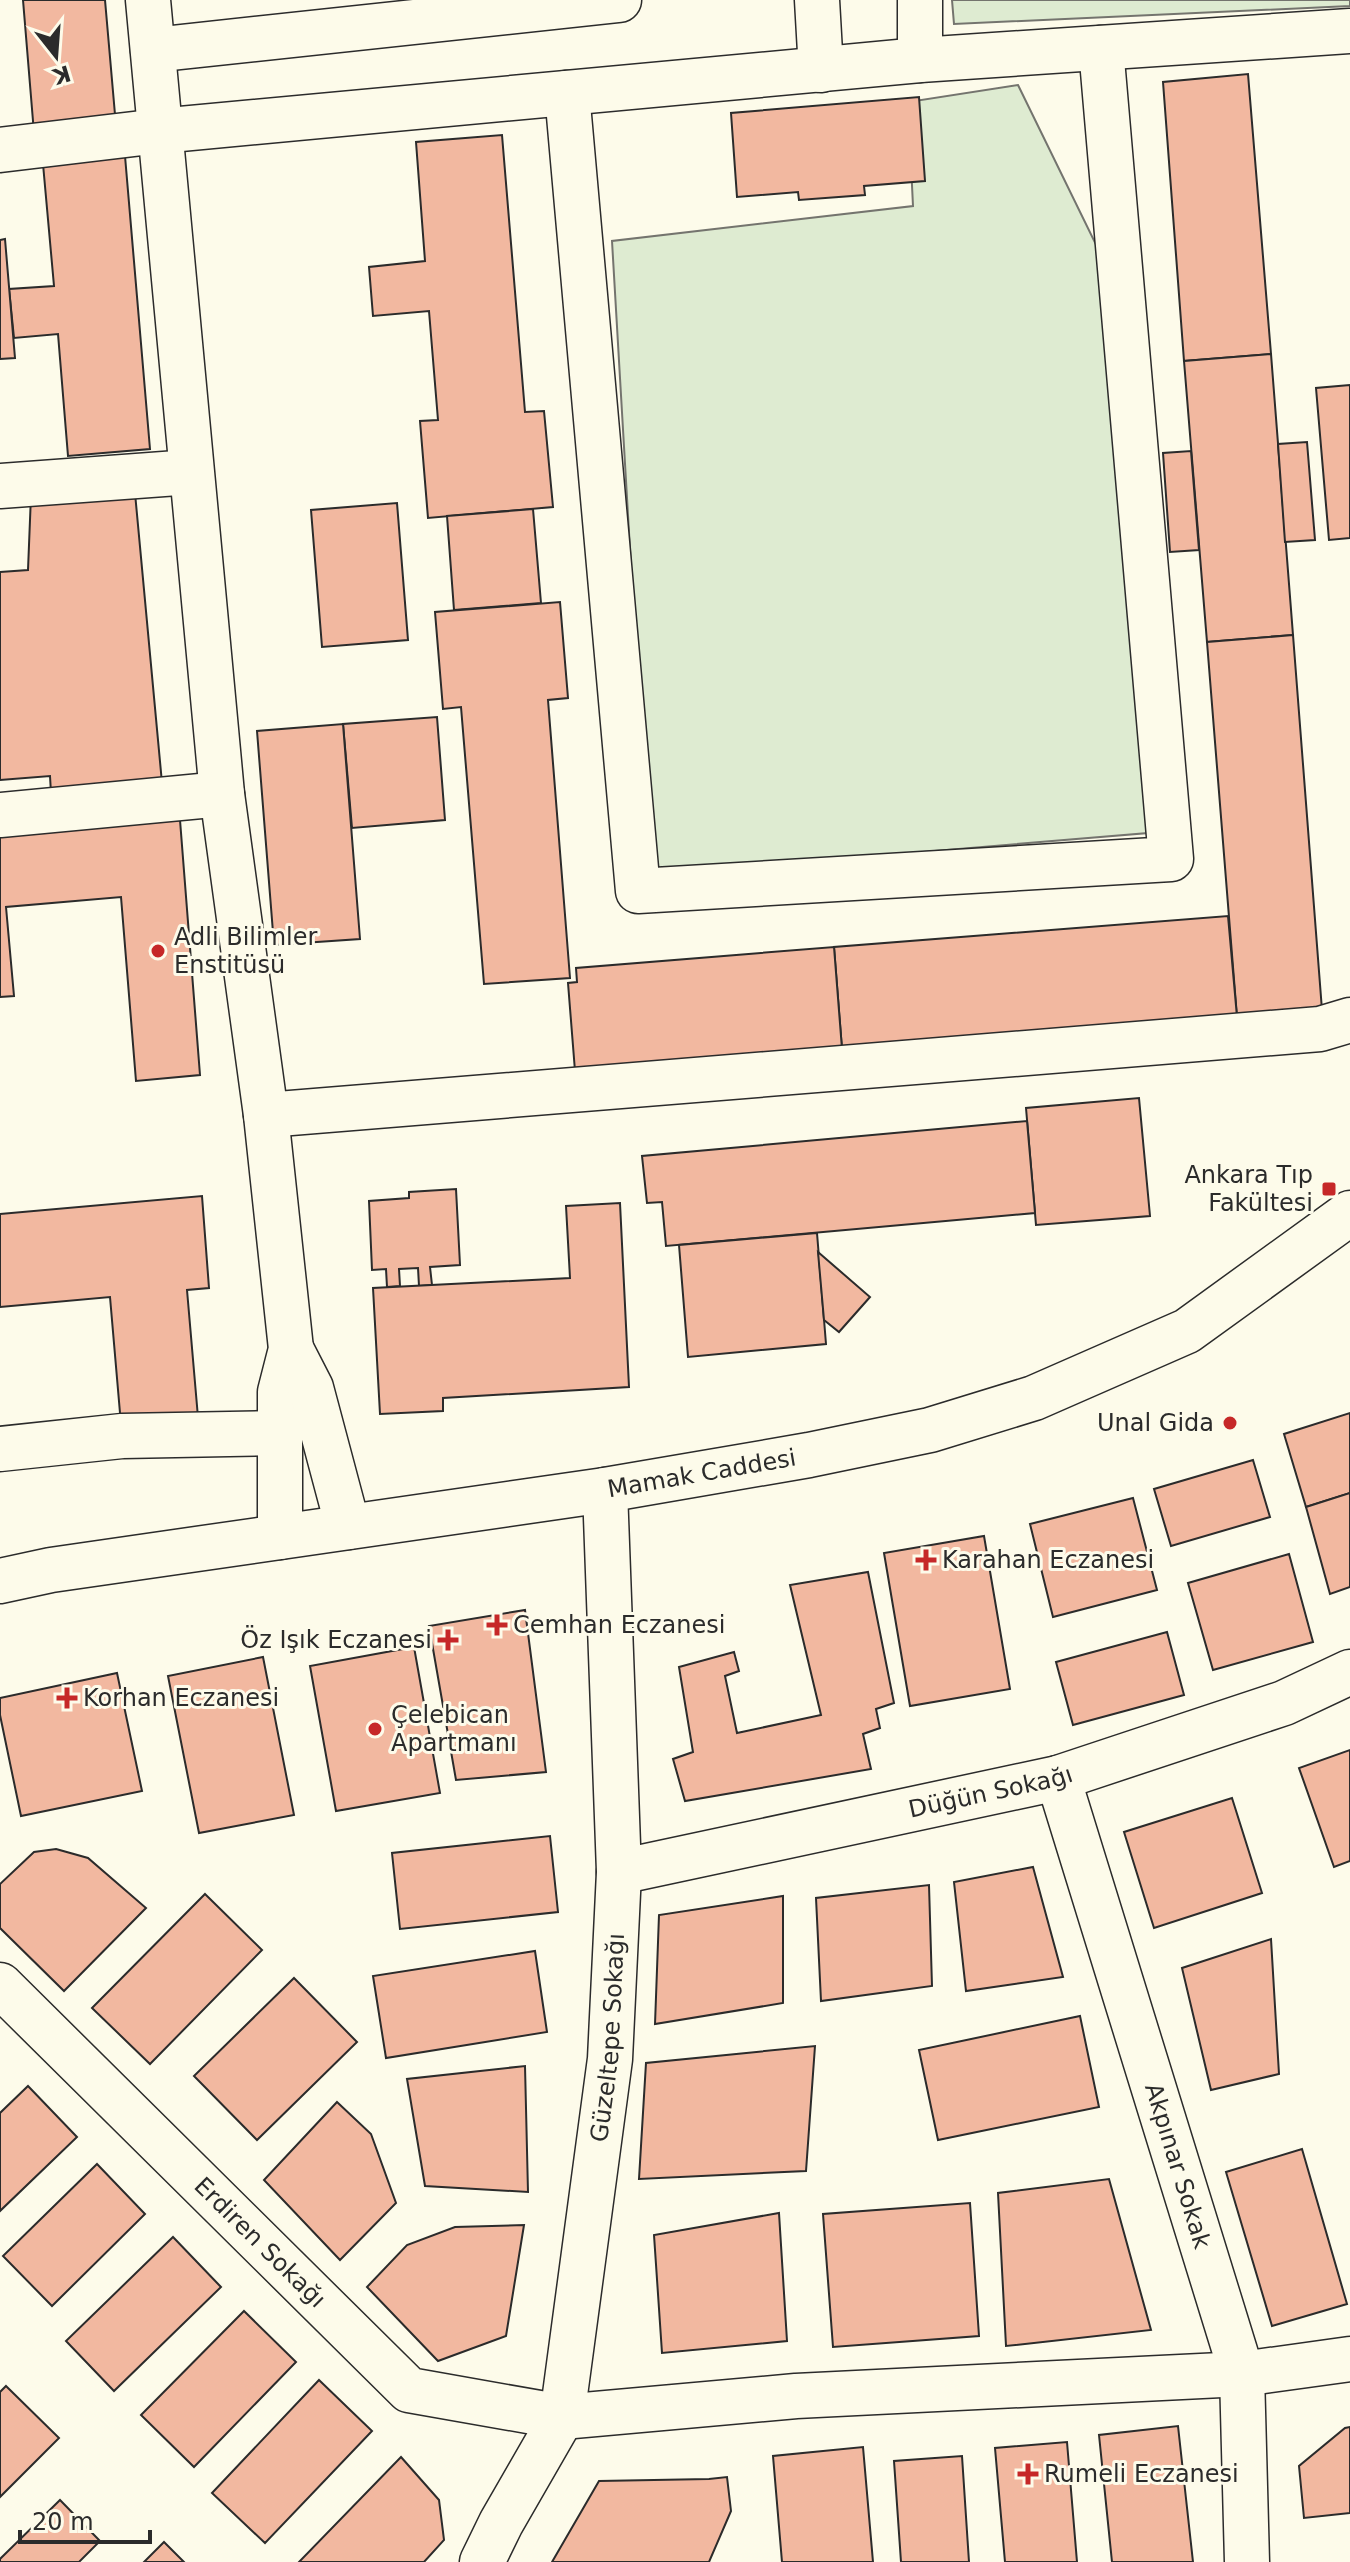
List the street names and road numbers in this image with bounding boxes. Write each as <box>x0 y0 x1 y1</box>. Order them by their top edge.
street label: Mamak Caddesi <box>605 1443 798 1503</box>
street label: Düğün Sokağı <box>906 1760 1076 1824</box>
street label: Güzeltepe Sokağı <box>585 1932 630 2144</box>
street label: Akpınar Sokak <box>1139 2080 1216 2252</box>
street label: Erdiren Sokağı <box>189 2172 332 2314</box>

